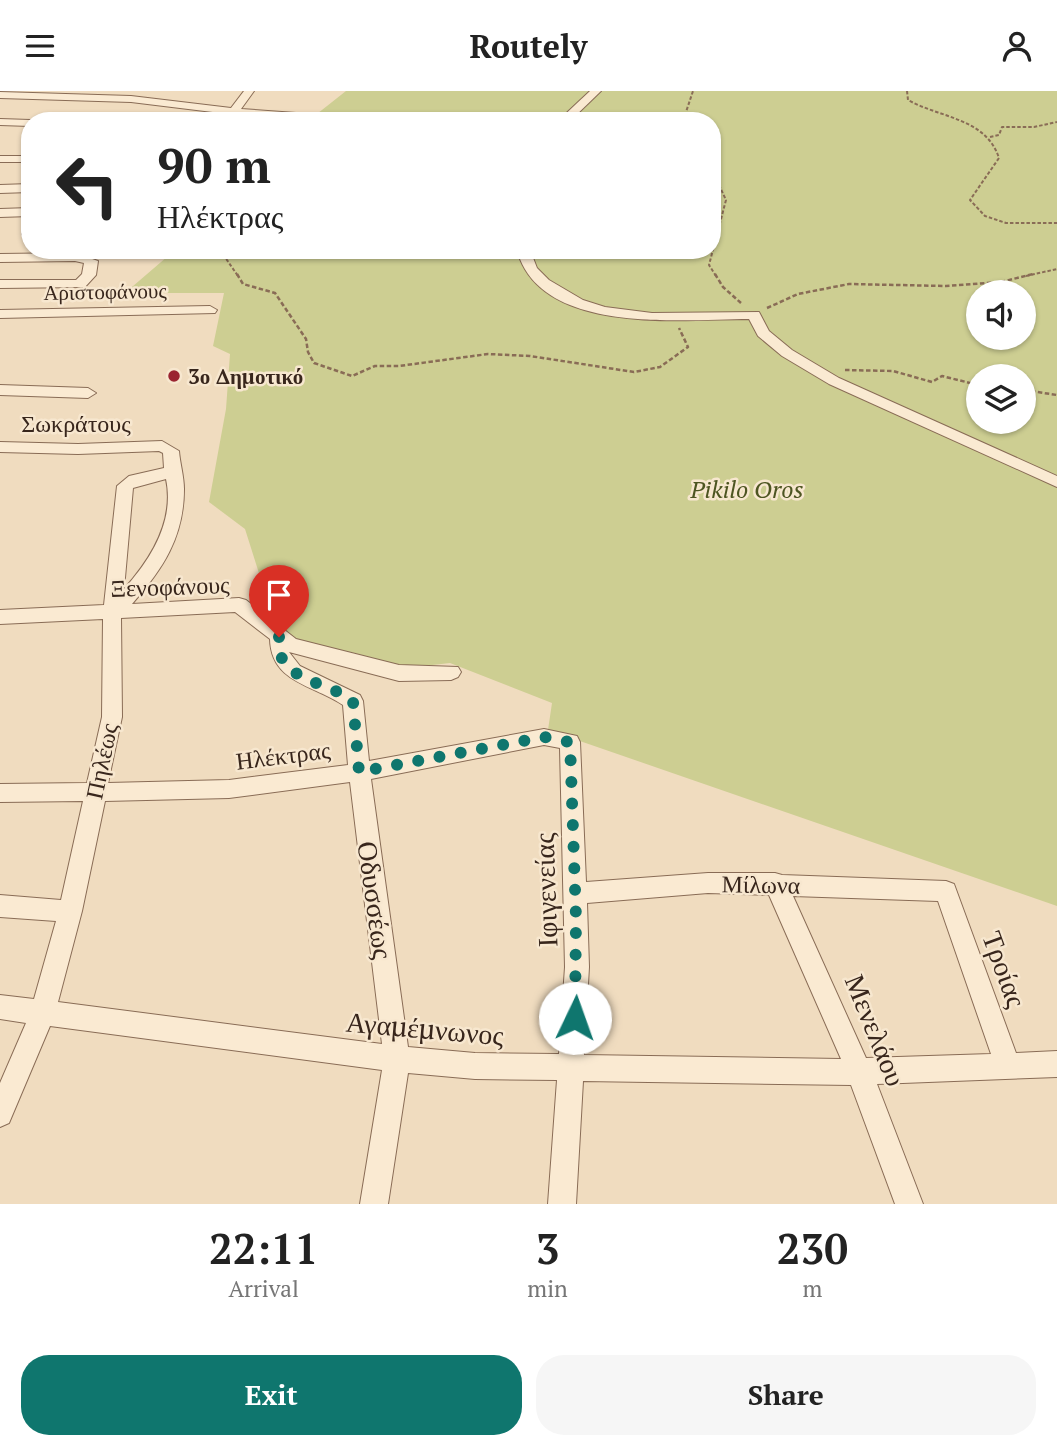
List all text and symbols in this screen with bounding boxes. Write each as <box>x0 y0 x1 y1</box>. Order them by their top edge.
text: Routely <box>470 25 587 67</box>
icon: menu <box>21 27 59 65</box>
icon: person <box>998 27 1036 65</box>
text: 90 m <box>157 132 271 197</box>
icon: left <box>42 140 133 231</box>
text: Ηλέκτρας <box>157 195 283 237</box>
street label: Αριστοφάνους <box>43 276 168 306</box>
map controls <box>966 280 1036 434</box>
button: sound <box>966 280 1036 350</box>
place label: 3ο Δημοτικό <box>188 362 303 390</box>
button: layers <box>966 364 1036 434</box>
marker: 3ο Δημοτικό <box>166 368 182 384</box>
street label: Σωκράτους <box>21 407 131 439</box>
park label: Pikilo Oros <box>689 473 804 505</box>
pin <box>249 565 309 637</box>
street label: Ξενοφάνους <box>110 568 231 604</box>
icon: arrive <box>260 576 298 614</box>
street label: Πηλέως <box>77 720 125 802</box>
street label: Ηλέκτρας <box>234 733 333 777</box>
street label: Ιφιγενείας <box>525 832 565 948</box>
street label: Οδυσσέως <box>349 839 403 961</box>
street label: Μίλωνα <box>721 867 801 901</box>
street label: Τροίας <box>974 926 1036 1012</box>
street label: Μενελάου <box>837 969 915 1091</box>
position arrow <box>538 981 612 1055</box>
street label: Αγαμέμνωνος <box>345 1003 505 1053</box>
text: 22:11 <box>209 1220 318 1276</box>
text: 3 <box>536 1220 559 1276</box>
text: 230 <box>777 1220 848 1276</box>
text: Arrival <box>228 1273 299 1304</box>
text: min <box>527 1273 568 1304</box>
text: m <box>802 1273 822 1304</box>
button: Exit <box>21 1355 522 1435</box>
button: Share <box>536 1355 1036 1435</box>

